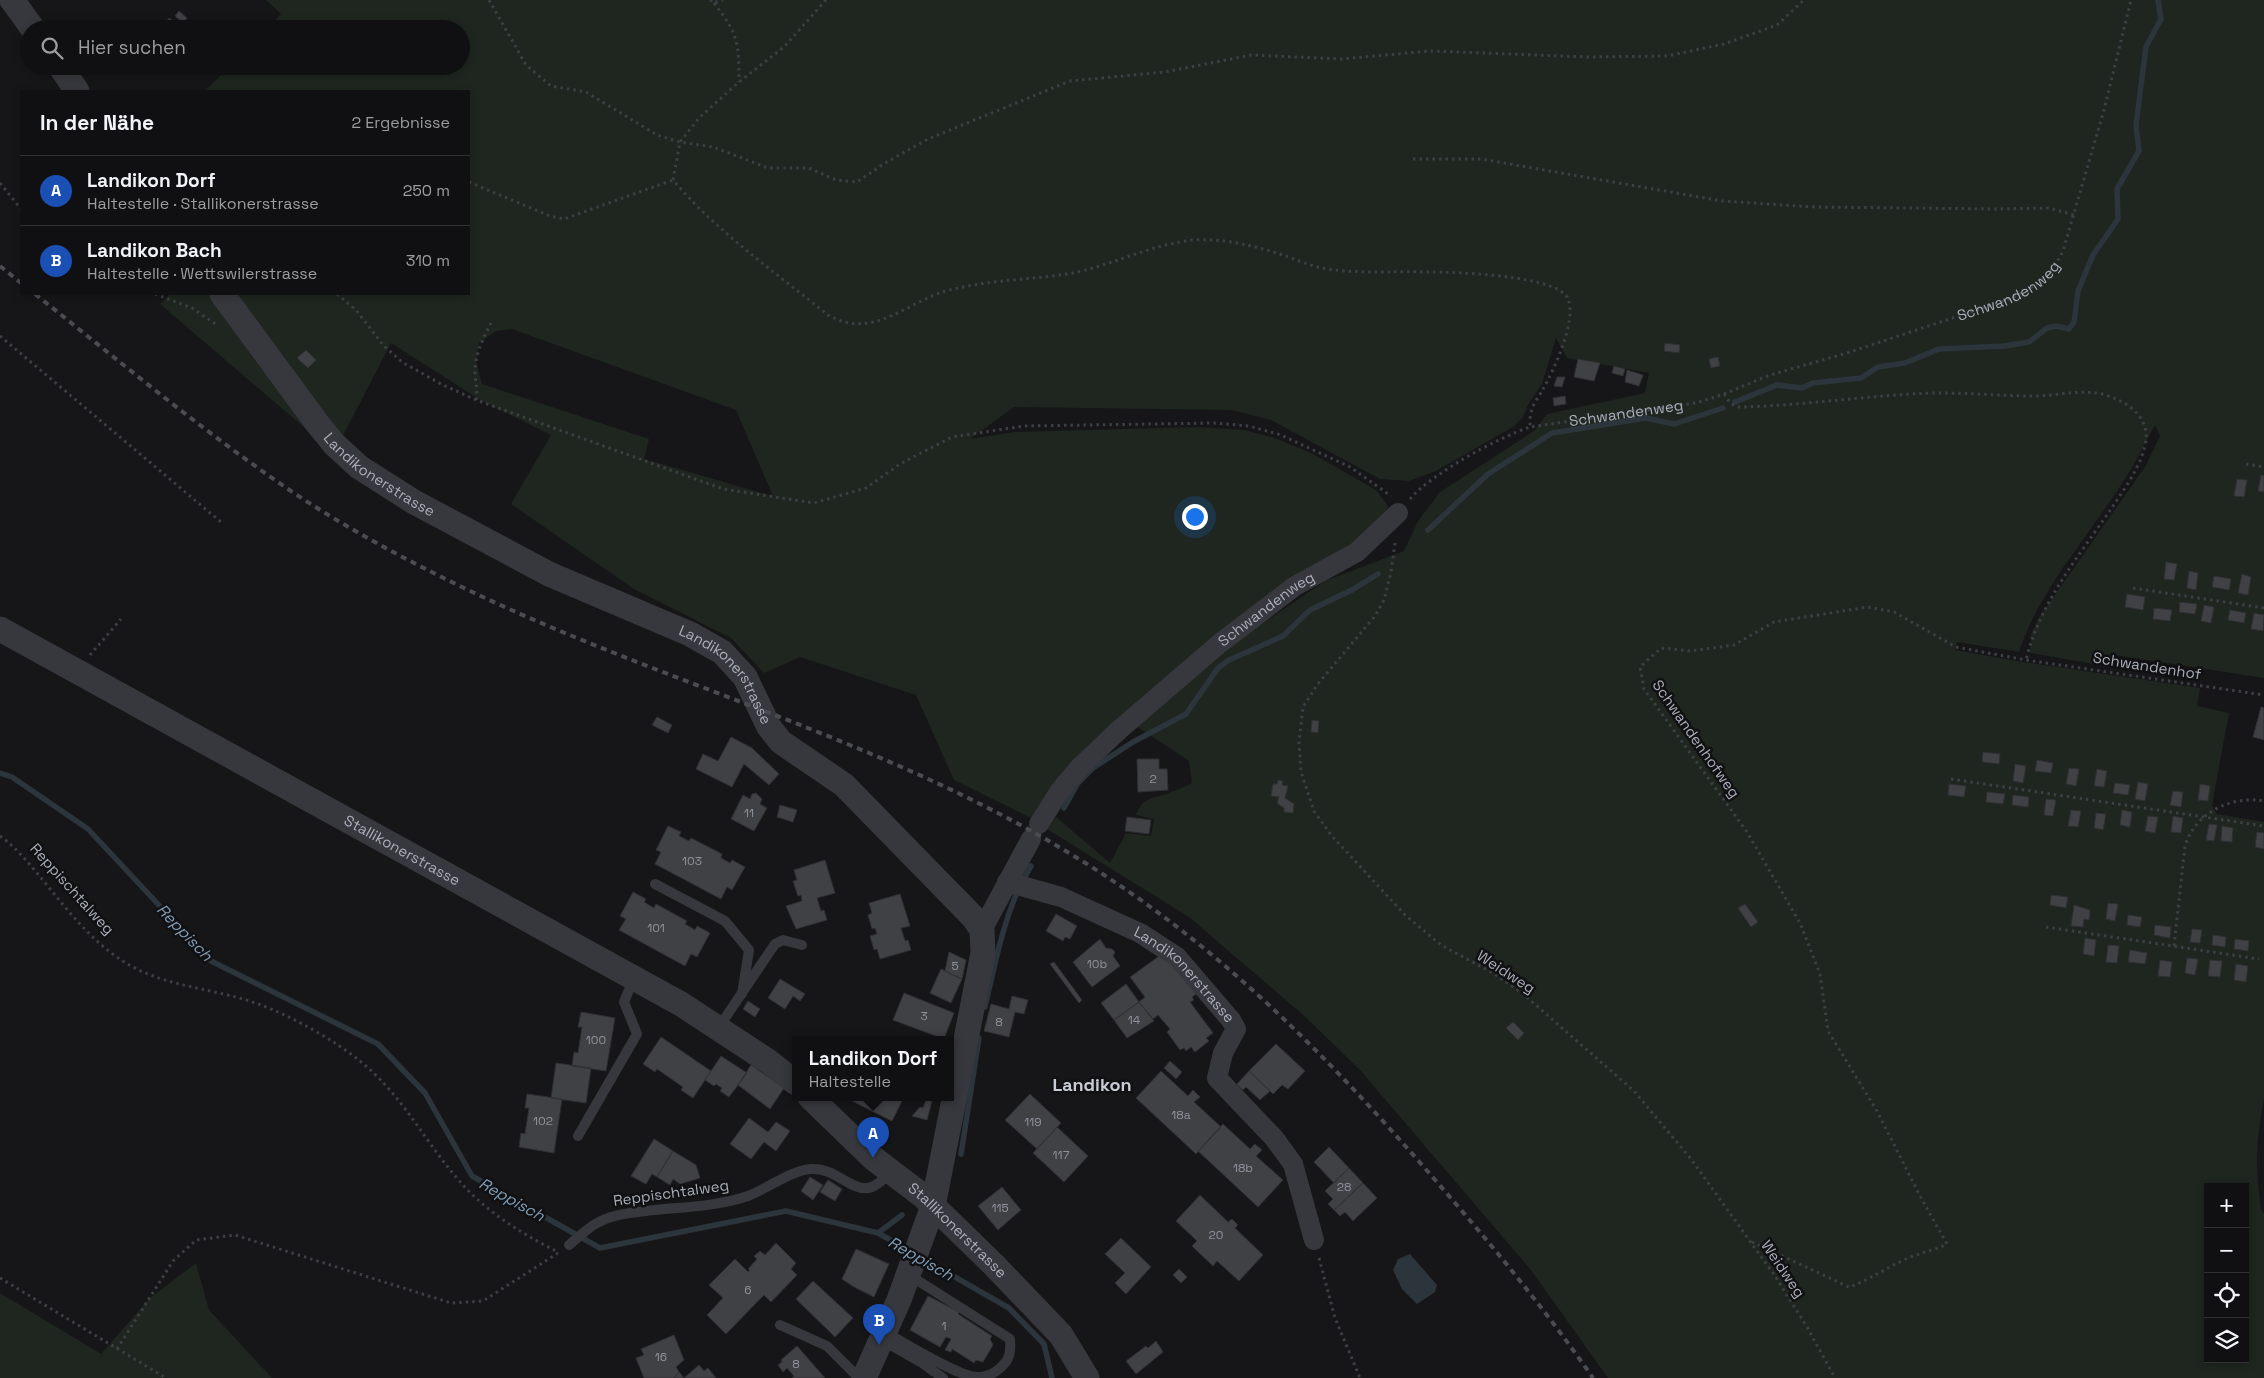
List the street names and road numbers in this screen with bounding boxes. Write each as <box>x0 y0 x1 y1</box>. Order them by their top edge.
street label: Schwandenweg <box>1954 257 2064 325</box>
street label: Schwandenweg <box>1568 395 1684 430</box>
street label: Landikonerstrasse <box>320 428 438 520</box>
street label: Schwandenweg <box>1214 567 1318 650</box>
street label: Landikonerstrasse <box>676 620 776 727</box>
street label: Schwandenhof <box>2092 648 2203 684</box>
street label: Schwandenhofweg <box>1648 676 1744 801</box>
street label: Stallikonerstrasse <box>341 810 464 890</box>
street label: Reppischtalweg <box>26 839 118 938</box>
street label: Landikonerstrasse <box>1131 922 1239 1026</box>
street label: Weidweg <box>1474 946 1539 997</box>
street label: Reppischtalweg <box>612 1175 730 1210</box>
street label: Stallikonerstrasse <box>905 1178 1011 1282</box>
street label: Weidweg <box>1757 1236 1810 1301</box>

